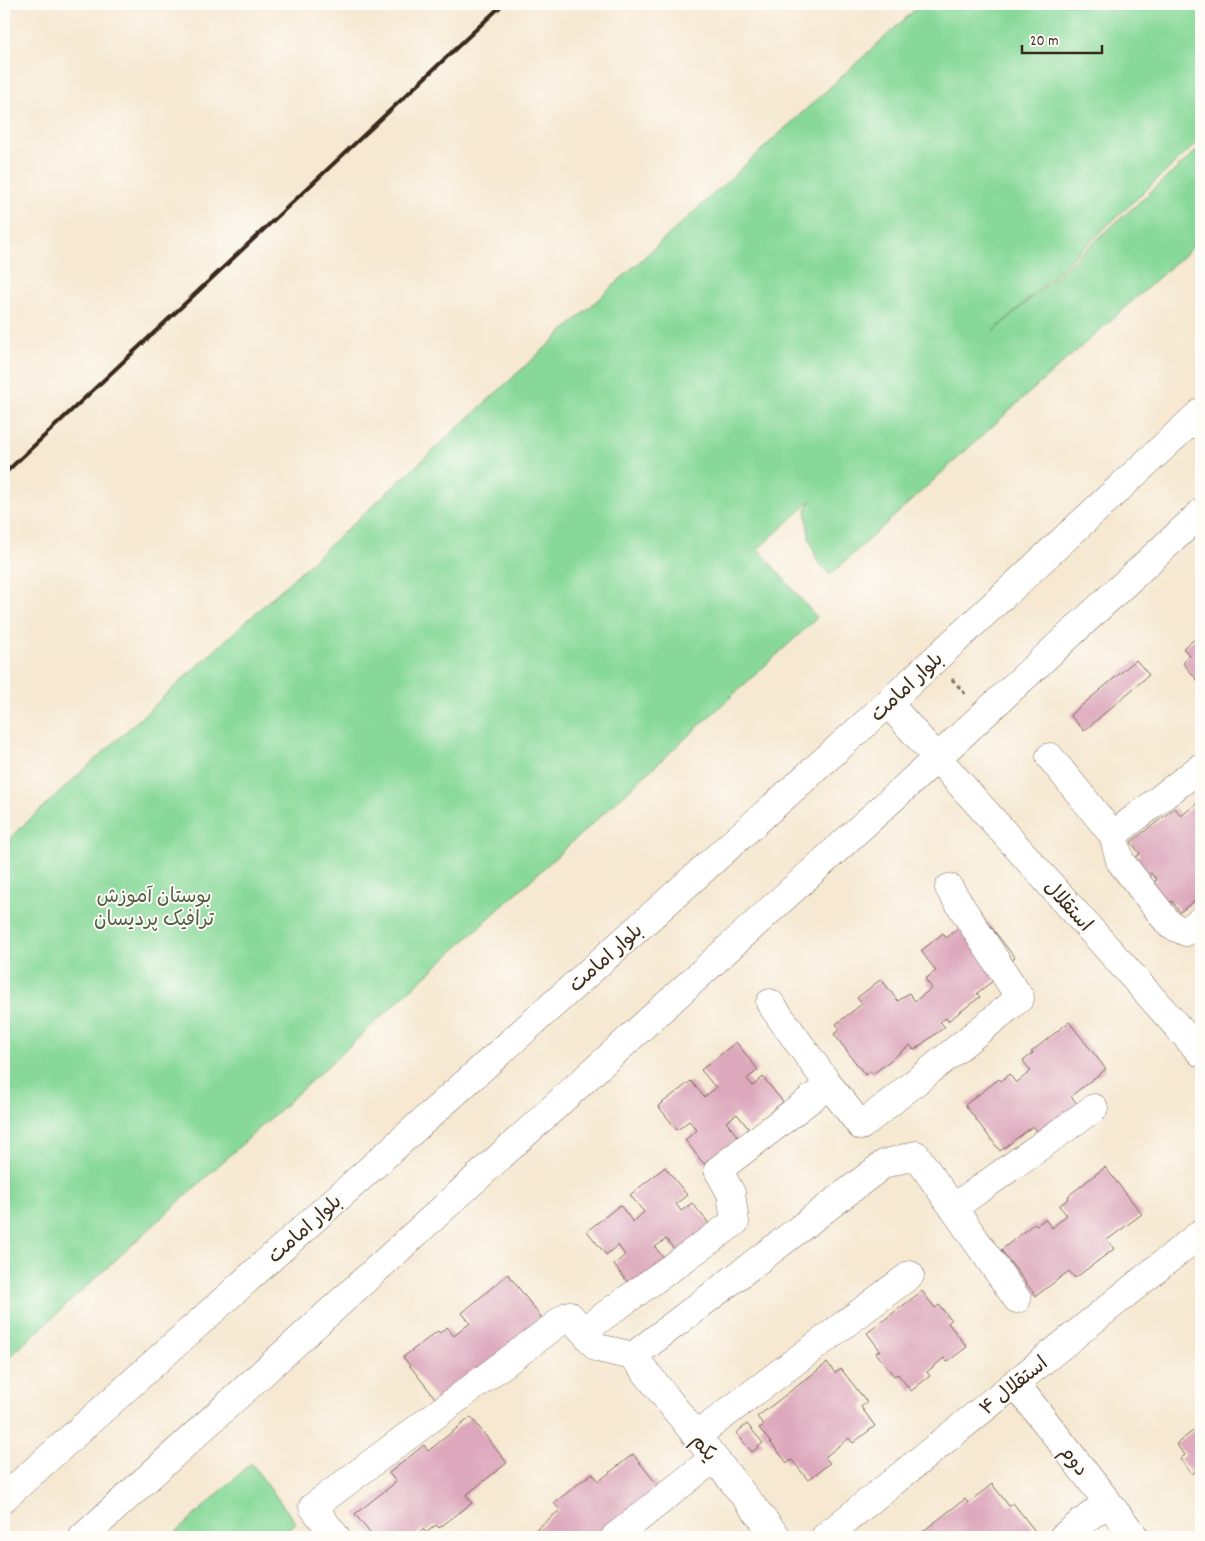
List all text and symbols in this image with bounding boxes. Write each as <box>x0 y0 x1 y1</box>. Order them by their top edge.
scale bar <box>1022 22 1102 54</box>
text: 20 m <box>1030 31 1058 53</box>
street label: بلوار امامت <box>865 647 951 730</box>
street label: استقلال <box>1036 875 1098 939</box>
park label: بوستان آموزش ترافیک پردیسان <box>94 884 214 935</box>
street label: بلوار امامت <box>564 918 650 1000</box>
street label: بلوار امامت <box>263 1189 349 1271</box>
street label: استقلال ۴ <box>975 1351 1055 1424</box>
street label: یکم <box>683 1429 722 1469</box>
street label: دوم <box>1052 1440 1094 1483</box>

